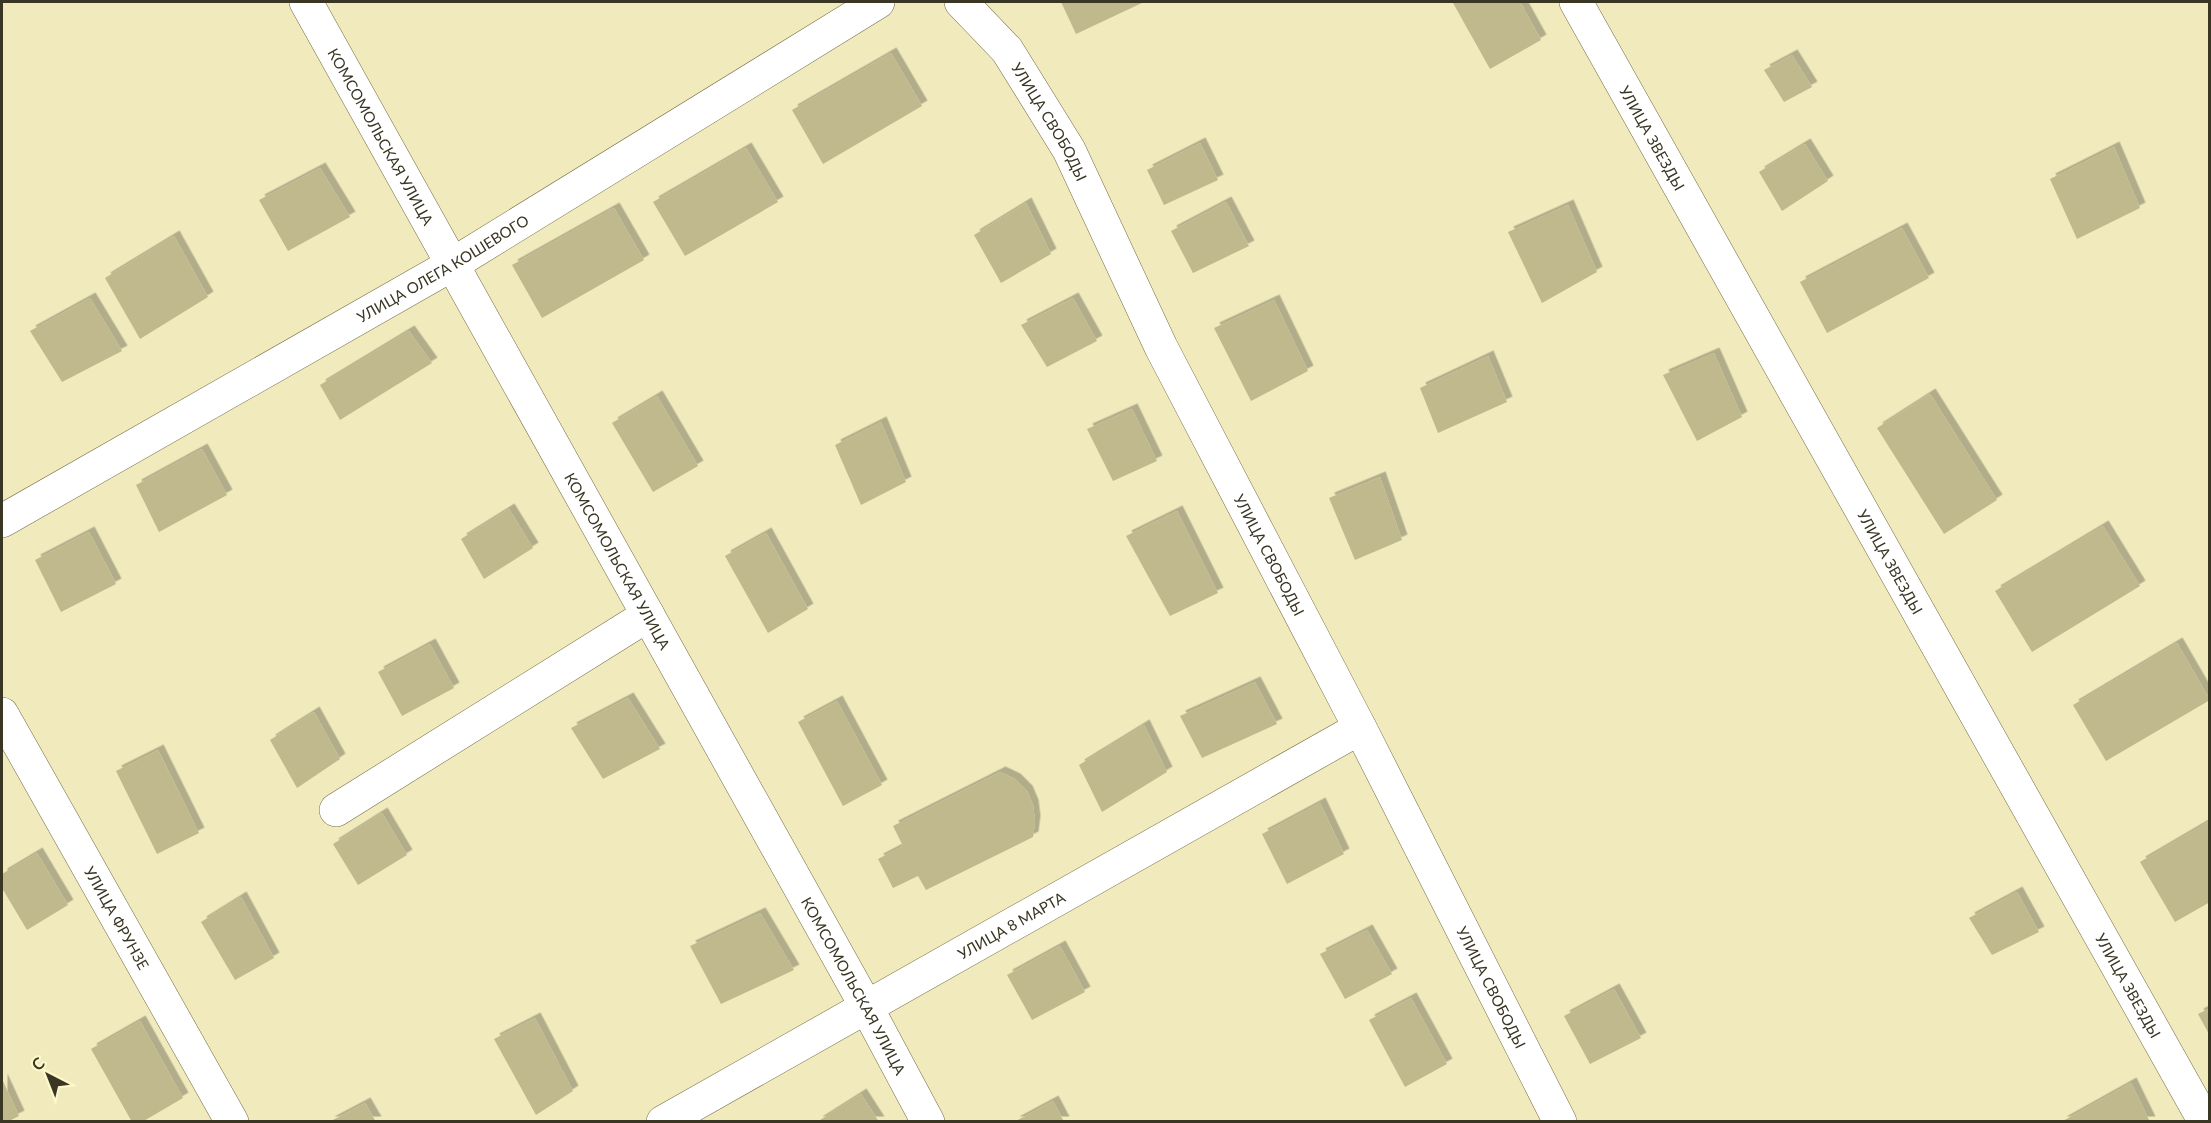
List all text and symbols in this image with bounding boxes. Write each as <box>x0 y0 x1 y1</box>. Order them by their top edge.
street label: КОМСОМОЛЬСКАЯ УЛИЦА <box>324 45 438 229</box>
street label: УЛИЦА СВОБОДЫ <box>1008 59 1091 184</box>
street label: УЛИЦА ЗВЕЗДЫ <box>1616 82 1689 194</box>
street label: УЛИЦА ОЛЕГА КОШЕВОГО <box>354 211 532 326</box>
street label: КОМСОМОЛЬСКАЯ УЛИЦА <box>561 469 675 653</box>
street label: УЛИЦА СВОБОДЫ <box>1230 491 1309 619</box>
street label: УЛИЦА ЗВЕЗДЫ <box>1854 506 1927 617</box>
street label: УЛИЦА ФРУНЗЕ <box>81 863 153 973</box>
street label: УЛИЦА 8 МАРТА <box>955 887 1069 963</box>
street label: КОМСОМОЛЬСКАЯ УЛИЦА <box>798 894 910 1078</box>
street label: УЛИЦА СВОБОДЫ <box>1453 923 1530 1051</box>
street label: УЛИЦА ЗВЕЗДЫ <box>2092 930 2165 1041</box>
north arrow <box>18 1045 78 1105</box>
text: С <box>27 1053 48 1074</box>

